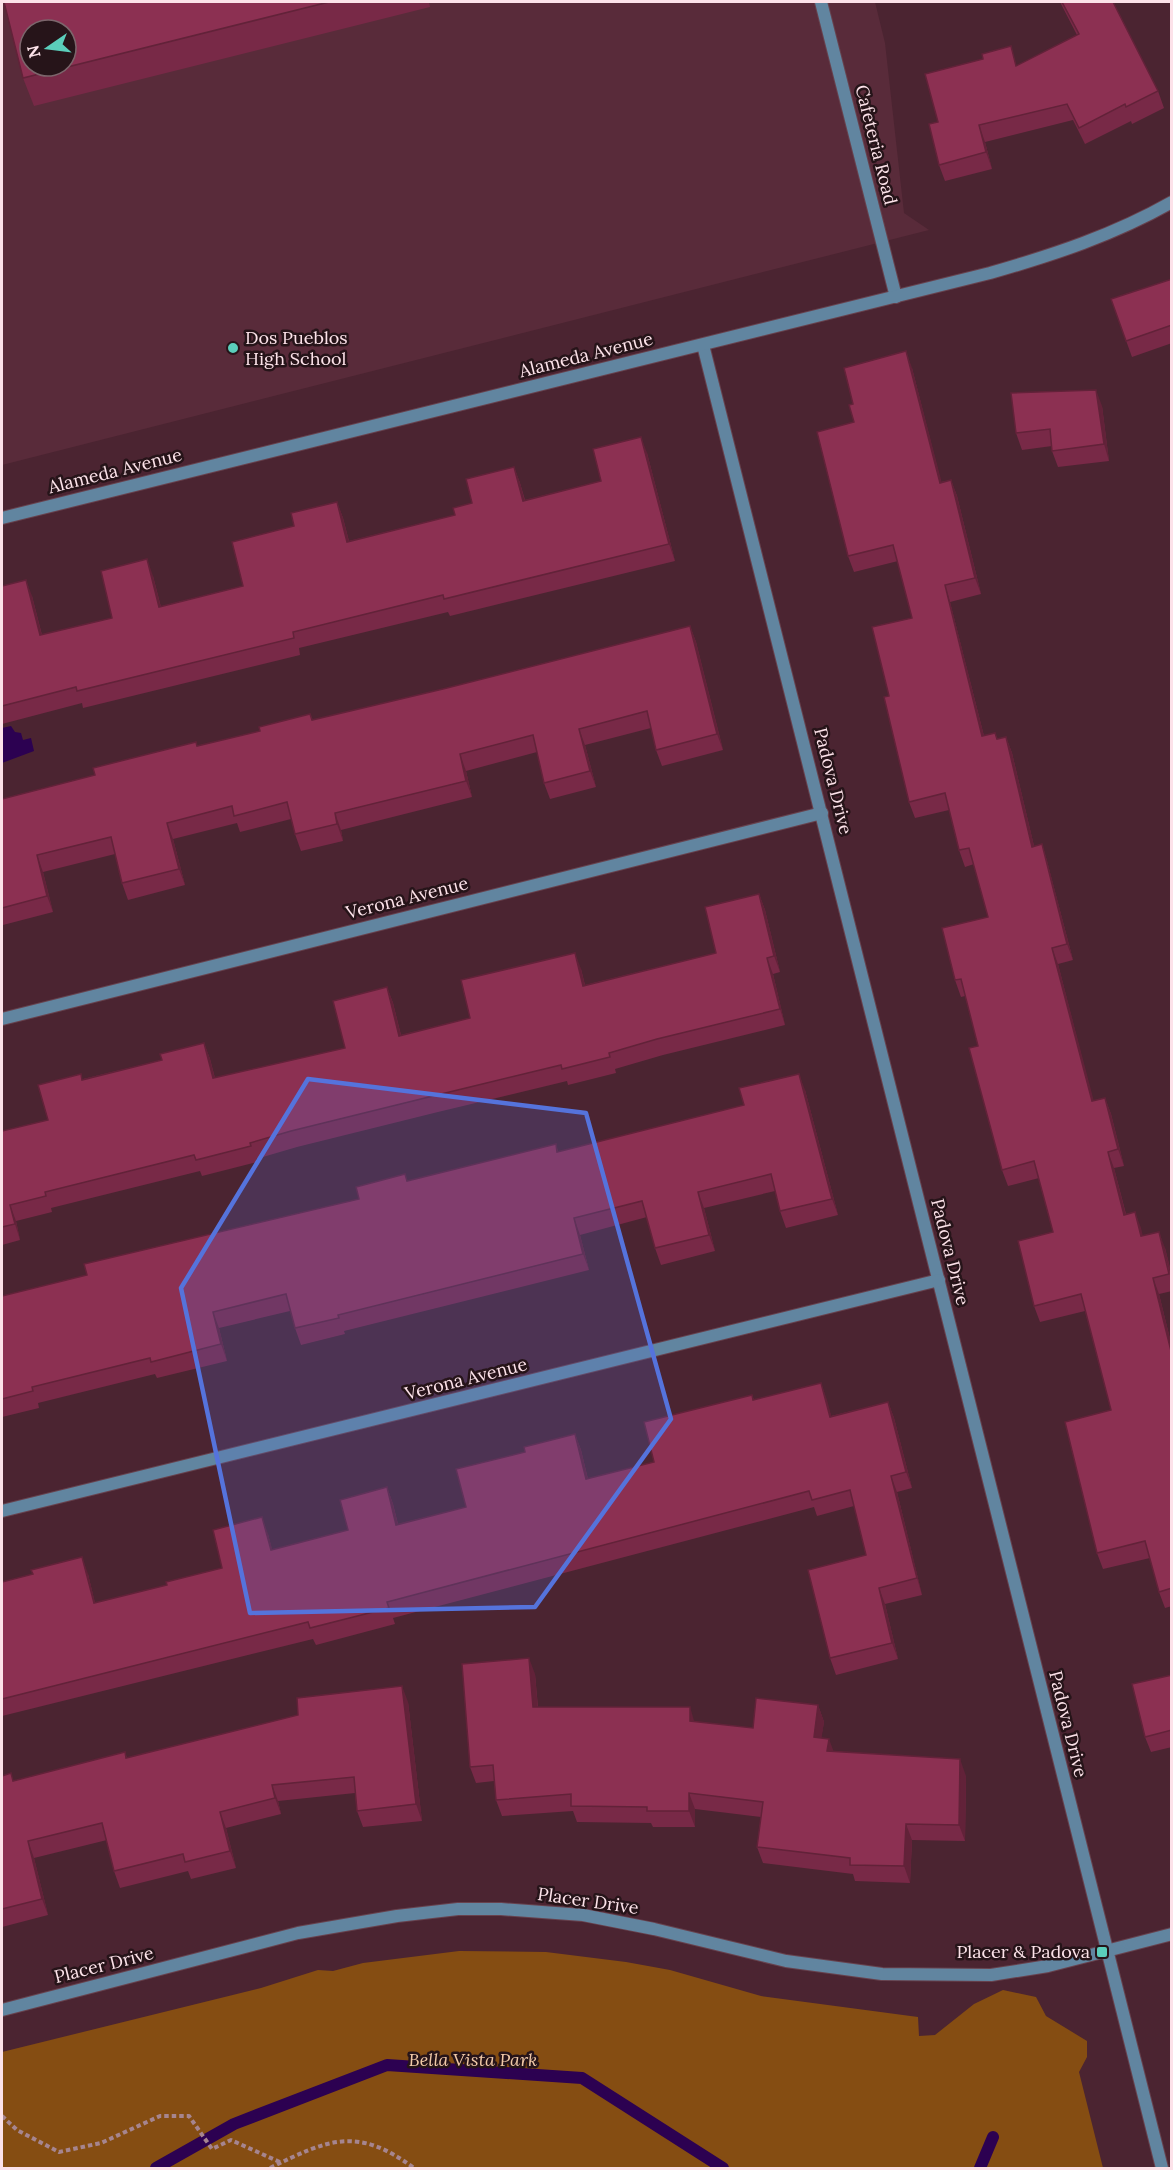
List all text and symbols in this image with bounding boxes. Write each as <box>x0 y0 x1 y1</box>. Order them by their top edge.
north arrow <box>18 18 78 78</box>
text: N <box>22 43 45 60</box>
street label: Cafeteria Road <box>850 82 903 207</box>
place label: Dos Pueblos High School <box>245 326 348 370</box>
street label: Alameda Avenue <box>516 327 655 382</box>
marker: Dos Pueblos High School <box>226 341 240 355</box>
street label: Alameda Avenue <box>45 443 184 498</box>
street label: Padova Drive <box>809 725 858 837</box>
street label: Verona Avenue <box>342 871 471 924</box>
street label: Padova Drive <box>926 1196 975 1308</box>
street label: Verona Avenue <box>401 1352 530 1405</box>
street label: Padova Drive <box>1044 1668 1093 1780</box>
street label: Placer Drive <box>536 1882 640 1919</box>
place label: Placer & Padova <box>957 1940 1090 1963</box>
street label: Placer Drive <box>52 1941 156 1988</box>
marker: Placer & Padova <box>1095 1945 1109 1959</box>
park label: Bella Vista Park <box>409 2048 537 2071</box>

